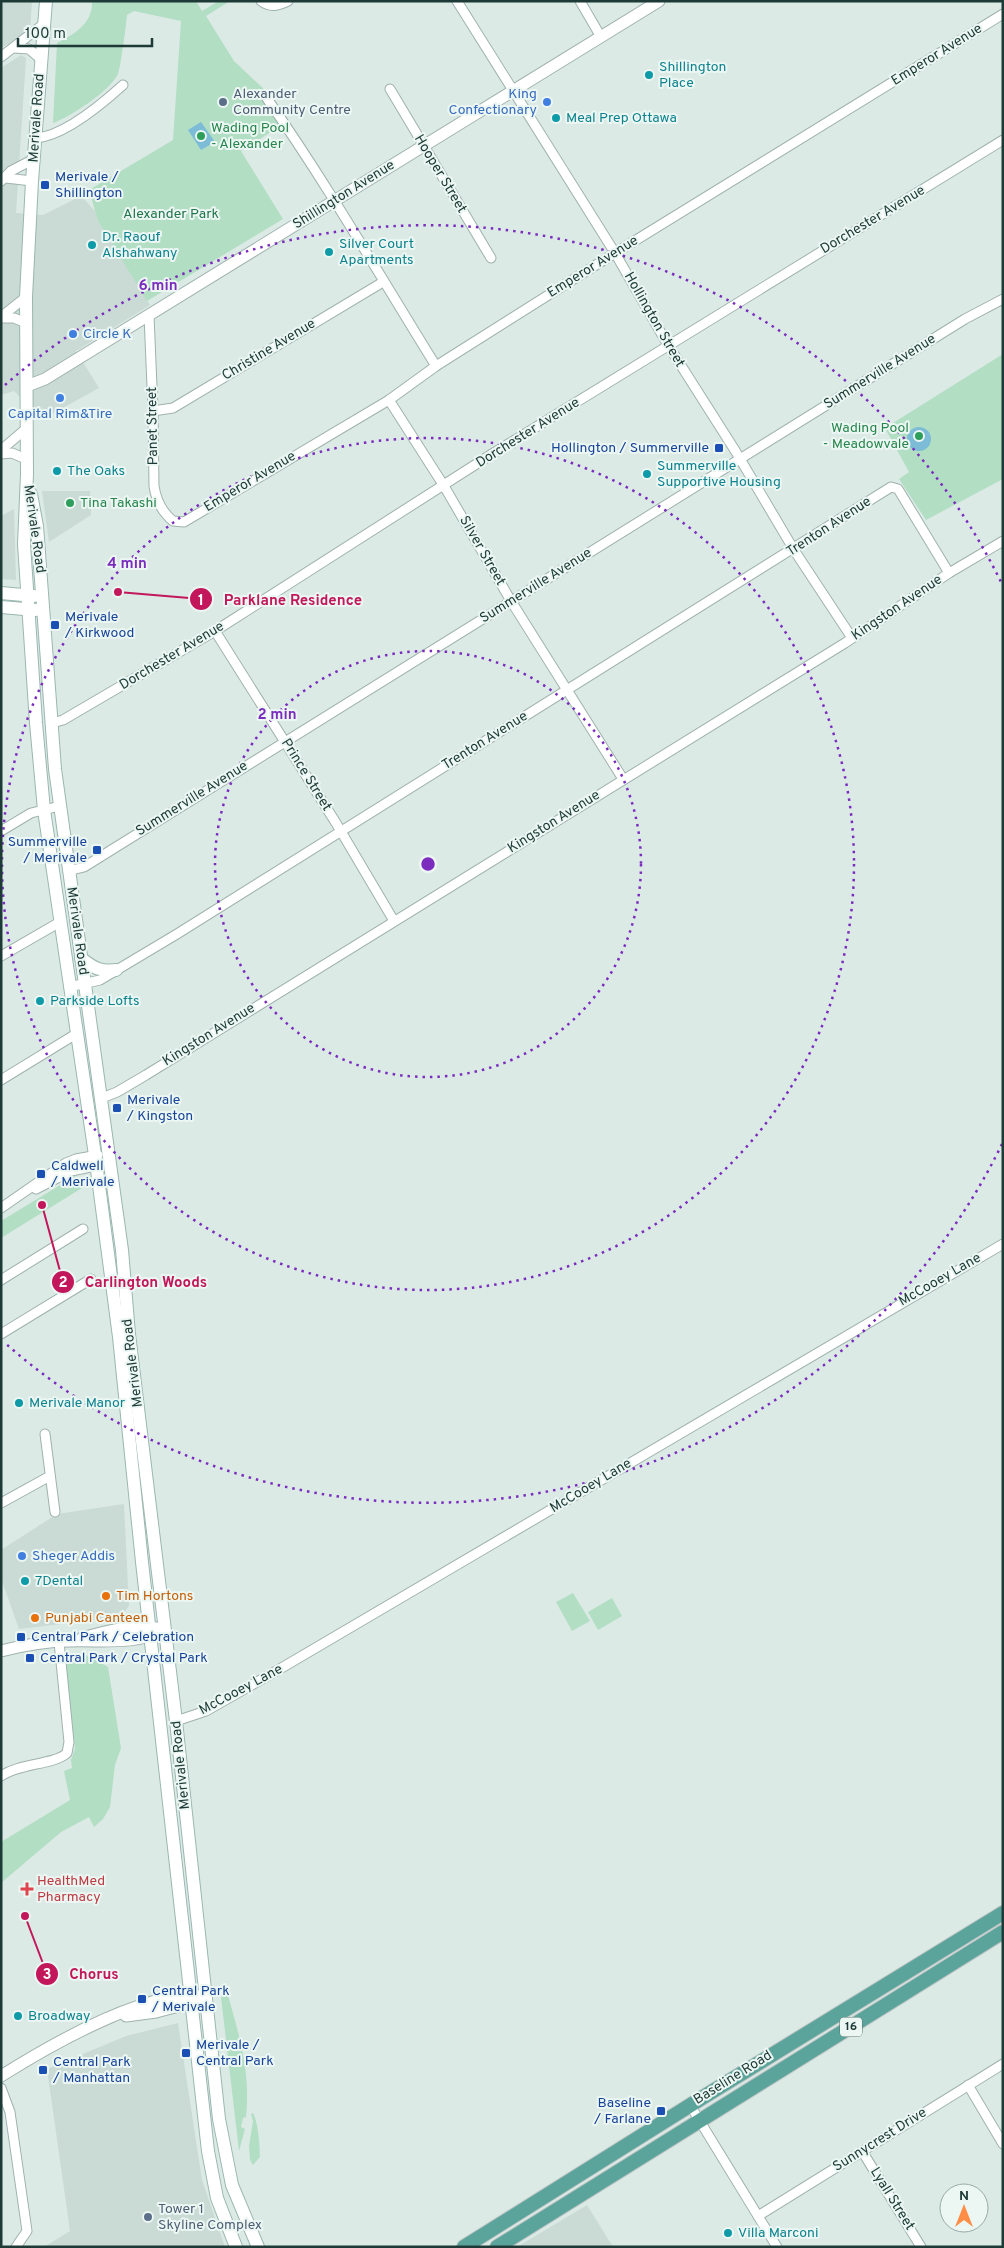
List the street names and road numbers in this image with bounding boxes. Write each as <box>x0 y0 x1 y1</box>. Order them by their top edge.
street label: Emperor Avenue <box>888 20 986 90</box>
street label: Merivale Road <box>25 73 49 163</box>
street label: Hooper Street <box>410 132 470 216</box>
street label: Shillington Avenue <box>290 157 398 233</box>
street label: Dorchester Avenue <box>818 182 928 258</box>
street label: Emperor Avenue <box>544 232 642 302</box>
street label: Hollington Street <box>620 269 688 371</box>
street label: Christine Avenue <box>219 315 319 385</box>
street label: Summerville Avenue <box>821 331 939 413</box>
street label: Panet Street <box>144 387 162 465</box>
street label: Dorchester Avenue <box>473 394 583 472</box>
street label: Emperor Avenue <box>201 448 299 516</box>
street label: Merivale Road <box>19 484 49 574</box>
street label: Trenton Avenue <box>783 493 875 561</box>
street label: Silver Street <box>455 513 509 589</box>
street label: Summerville Avenue <box>477 545 595 627</box>
street label: Kingston Avenue <box>849 571 945 645</box>
street label: Dorchester Avenue <box>117 618 227 694</box>
street label: Trenton Avenue <box>439 708 531 774</box>
street label: Prince Street <box>277 736 335 814</box>
street label: Summerville Avenue <box>133 758 251 840</box>
street label: Kingston Avenue <box>505 787 603 857</box>
street label: Merivale Road <box>62 886 92 976</box>
street label: Kingston Avenue <box>160 1000 258 1070</box>
street label: McCooey Lane <box>896 1250 984 1310</box>
street label: Merivale Road <box>119 1318 147 1408</box>
street label: McCooey Lane <box>547 1455 635 1517</box>
street label: McCooey Lane <box>196 1661 286 1719</box>
street label: Merivale Road <box>168 1720 194 1810</box>
road number: 16 <box>840 2018 862 2036</box>
street label: Baseline Road <box>691 2047 775 2109</box>
street label: Sunnycrest Drive <box>830 2104 930 2176</box>
street label: Lyall Street <box>866 2164 918 2234</box>

